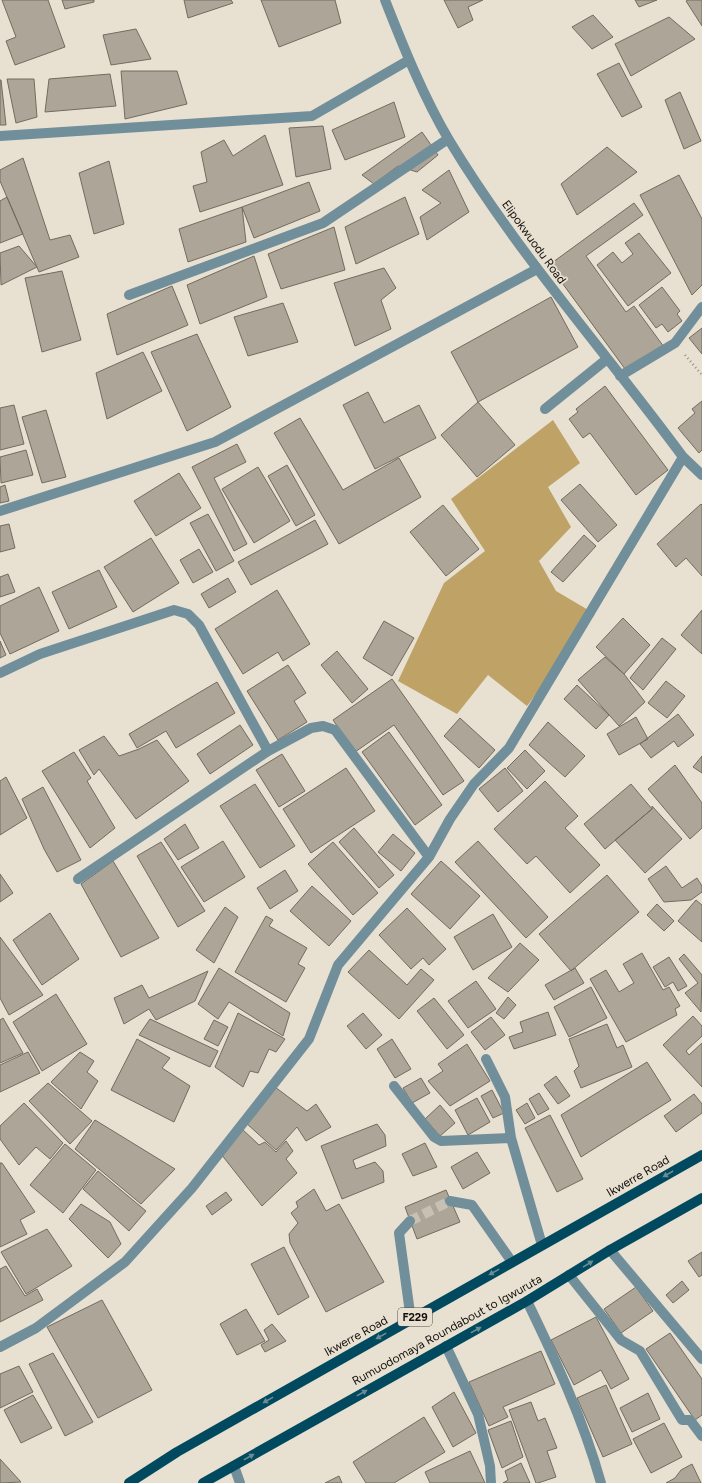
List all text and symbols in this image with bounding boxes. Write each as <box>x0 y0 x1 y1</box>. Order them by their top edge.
street label: Elipokwuodu Road <box>499 198 569 286</box>
street label: Ikwerre Road <box>604 1152 672 1200</box>
one-way arrow <box>662 1170 674 1177</box>
one-way arrow <box>583 1260 593 1268</box>
one-way arrow <box>488 1269 500 1276</box>
street label: Rumuodomaya Roundabout to Igwuruta <box>350 1272 544 1388</box>
road number: F229 <box>398 1308 432 1326</box>
street label: Ikwerre Road <box>322 1313 390 1359</box>
one-way arrow <box>470 1326 481 1333</box>
one-way arrow <box>375 1333 387 1340</box>
one-way arrow <box>356 1390 368 1397</box>
one-way arrow <box>262 1397 274 1404</box>
one-way arrow <box>243 1454 255 1460</box>

